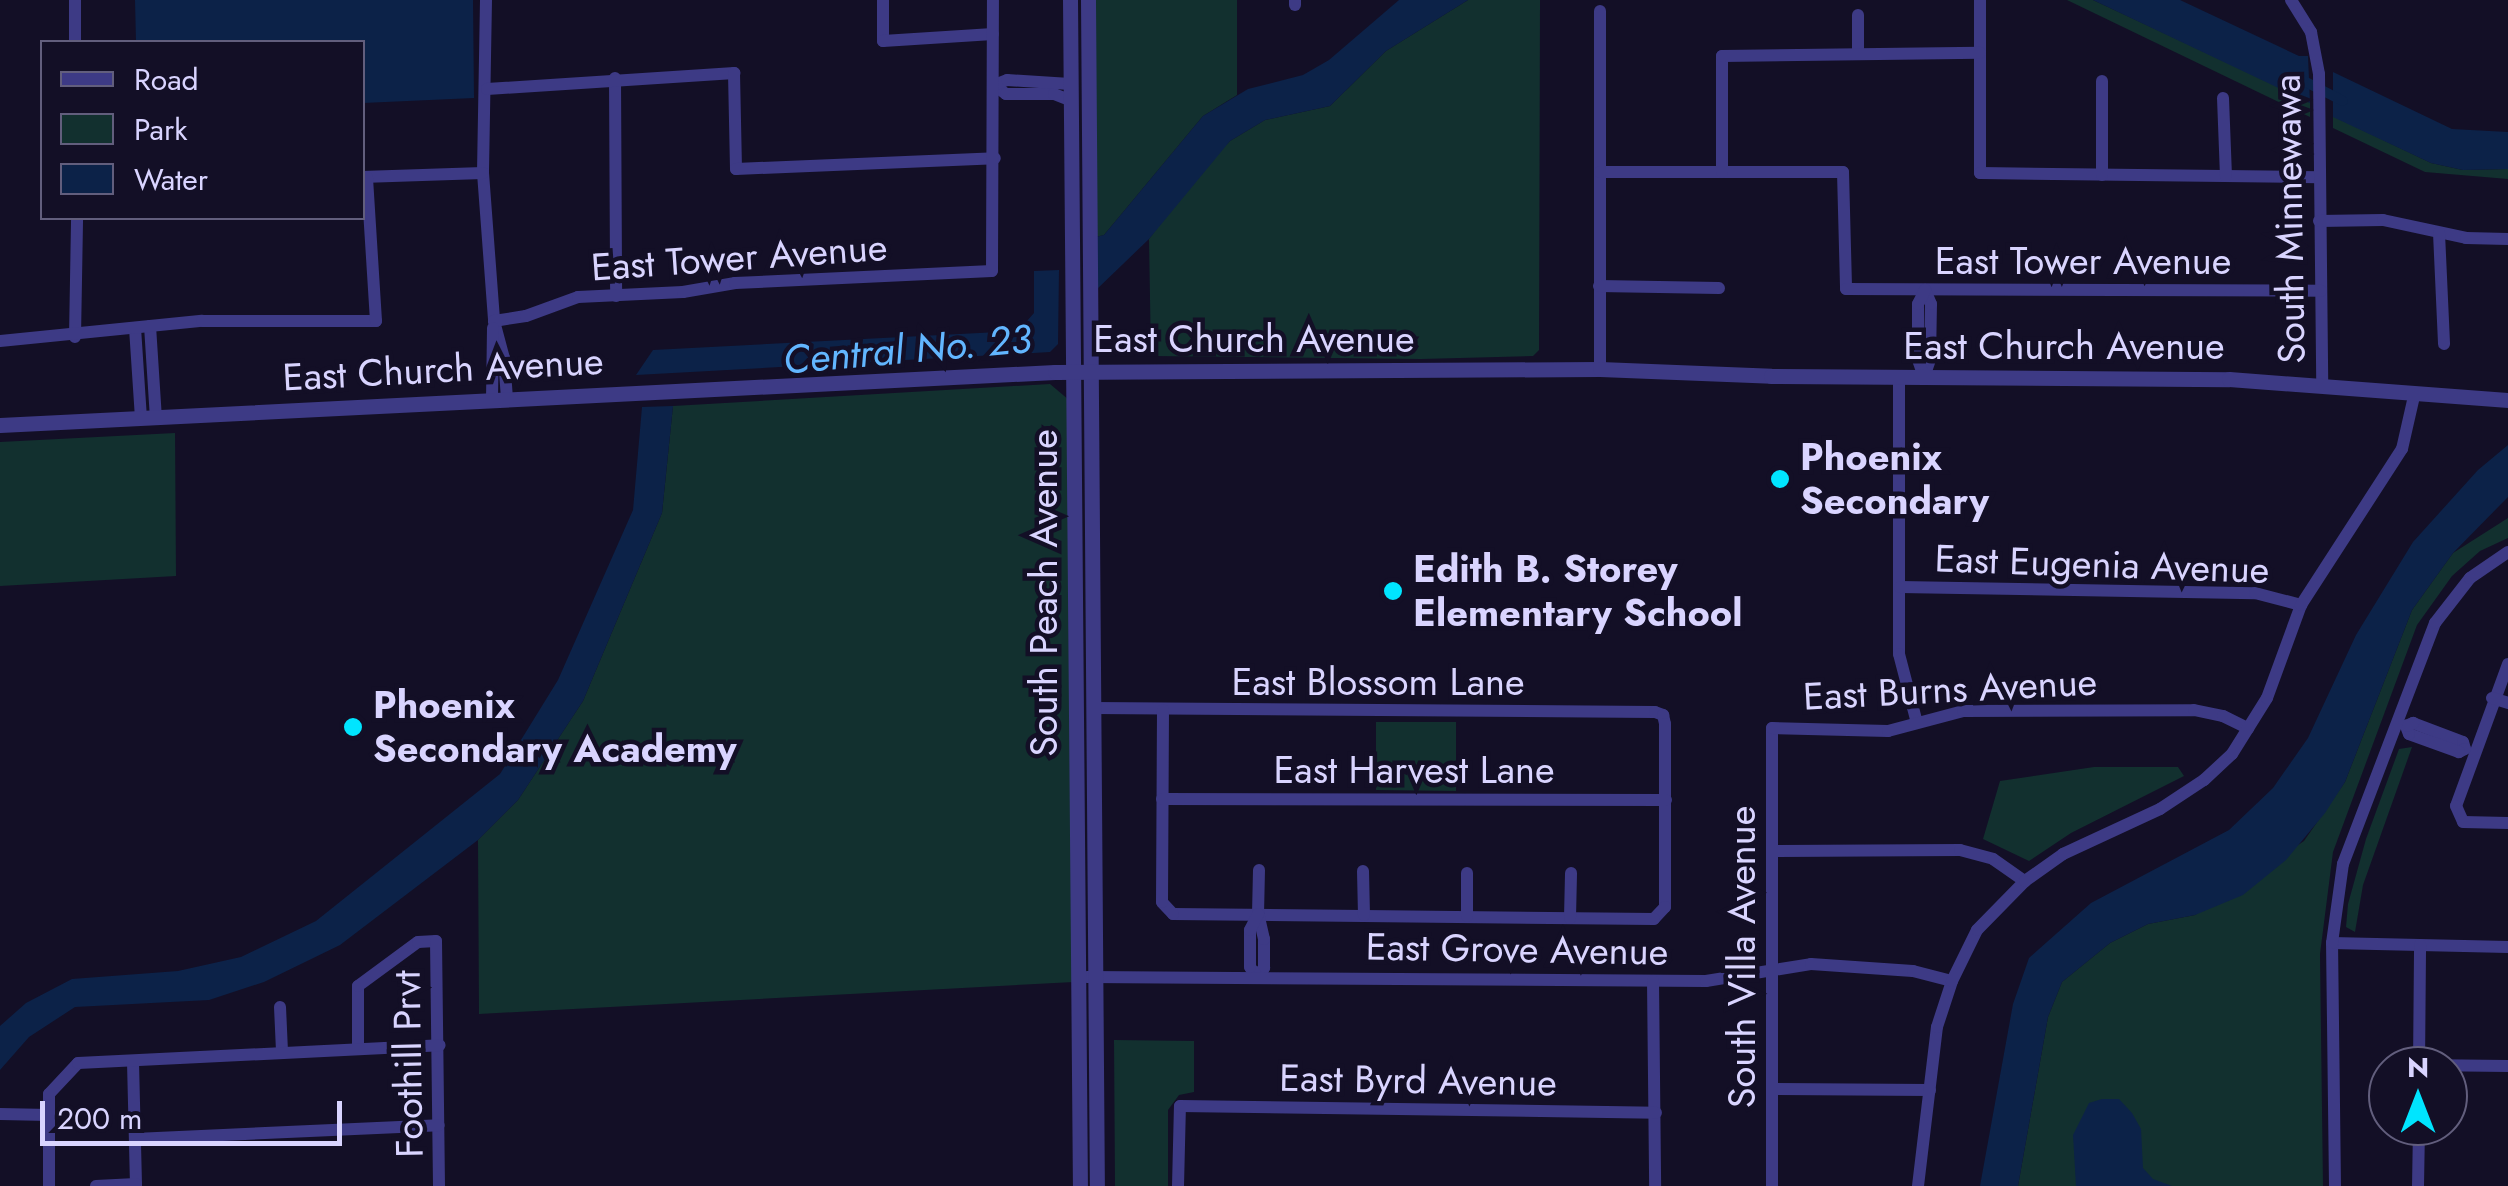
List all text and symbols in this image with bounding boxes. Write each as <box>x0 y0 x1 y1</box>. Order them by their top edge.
legend <box>40 40 365 220</box>
text: Road <box>134 58 199 101</box>
street label: South Minnewawa <box>2264 74 2314 364</box>
text: Park <box>134 108 187 151</box>
text: Water <box>134 158 208 201</box>
street label: East Tower Avenue <box>589 224 889 290</box>
street label: East Tower Avenue <box>1935 238 2231 284</box>
water label: Central No. 23 <box>781 314 1033 384</box>
street label: East Church Avenue <box>1093 316 1415 362</box>
street label: East Church Avenue <box>1903 323 2225 369</box>
street label: East Church Avenue <box>281 338 605 400</box>
street label: South Peach Avenue <box>1021 429 1067 757</box>
place label: Phoenix Secondary <box>1800 434 1989 524</box>
marker: Phoenix Secondary <box>1769 468 1791 490</box>
street label: East Eugenia Avenue <box>1934 535 2270 593</box>
place label: Edith B. Storey Elementary School <box>1413 546 1742 636</box>
marker: Edith B. Storey Elementary School <box>1382 580 1404 602</box>
street label: East Blossom Lane <box>1231 659 1525 705</box>
street label: East Burns Avenue <box>1802 659 2098 719</box>
place label: Phoenix Secondary Academy <box>373 682 737 772</box>
marker: Phoenix Secondary Academy <box>342 716 364 738</box>
street label: East Harvest Lane <box>1273 747 1555 793</box>
street label: South Villa Avenue <box>1719 806 1765 1108</box>
street label: East Grove Avenue <box>1365 924 1669 974</box>
street label: Foothill Prvt <box>384 970 432 1158</box>
north arrow <box>2368 1046 2468 1146</box>
text: N <box>2407 1047 2429 1088</box>
street label: East Byrd Avenue <box>1279 1055 1557 1105</box>
scale bar <box>45 1081 348 1143</box>
text: 200 m <box>57 1097 142 1140</box>

